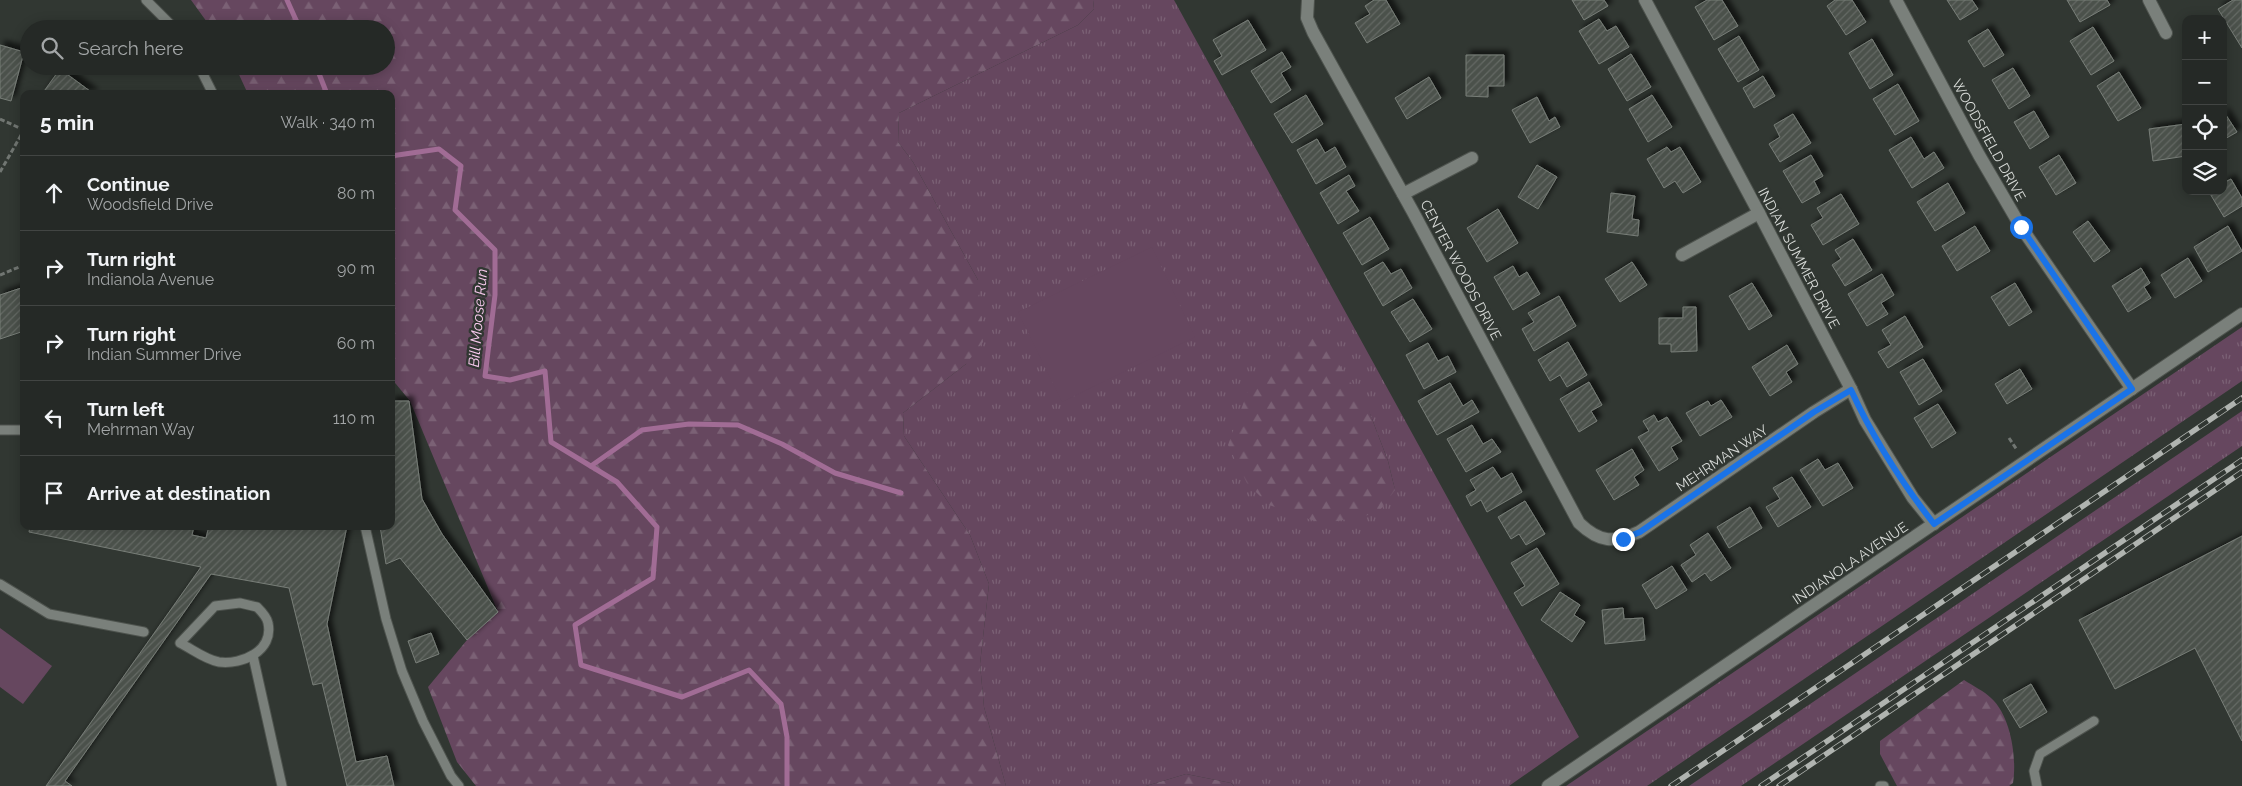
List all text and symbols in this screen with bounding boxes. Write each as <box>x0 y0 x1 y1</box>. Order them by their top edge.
map controls <box>2182 15 2227 195</box>
button: + <box>2182 15 2227 60</box>
search box <box>20 20 395 75</box>
icon: search <box>38 34 66 62</box>
text: Search here <box>78 37 184 59</box>
button: − <box>2182 60 2227 105</box>
street label: WOODSFIELD DRIVE <box>1949 76 2029 204</box>
button: locate <box>2182 105 2227 150</box>
text: 5 min <box>40 110 94 135</box>
text: Walk · 340 m <box>281 113 375 132</box>
button: layers <box>2182 150 2227 195</box>
text: Continue <box>87 173 170 195</box>
icon: ahead <box>40 179 68 207</box>
text: 80 m <box>337 184 375 203</box>
street label: INDIAN SUMMER DRIVE <box>1755 185 1843 331</box>
text: Woodsfield Drive <box>87 195 213 214</box>
street label: CENTER WOODS DRIVE <box>1417 197 1505 343</box>
route start <box>2010 216 2033 239</box>
text: Turn right <box>87 248 176 270</box>
icon: right <box>40 254 68 282</box>
text: 90 m <box>337 259 375 278</box>
water label: Bill Moose Run <box>465 268 491 368</box>
text: Indianola Avenue <box>87 270 214 289</box>
text: Turn right <box>87 323 176 345</box>
icon: right <box>40 329 68 357</box>
text: 60 m <box>337 334 375 353</box>
text: Indian Summer Drive <box>87 345 241 364</box>
text: Turn left <box>87 398 164 420</box>
icon: left <box>40 404 68 432</box>
text: 110 m <box>333 409 375 428</box>
text: Mehrman Way <box>87 420 195 439</box>
street label: MEHRMAN WAY <box>1673 421 1771 495</box>
icon: arrive <box>40 479 68 507</box>
text: Arrive at destination <box>87 482 271 504</box>
street label: INDIANOLA AVENUE <box>1789 518 1911 608</box>
route end <box>1612 528 1635 551</box>

